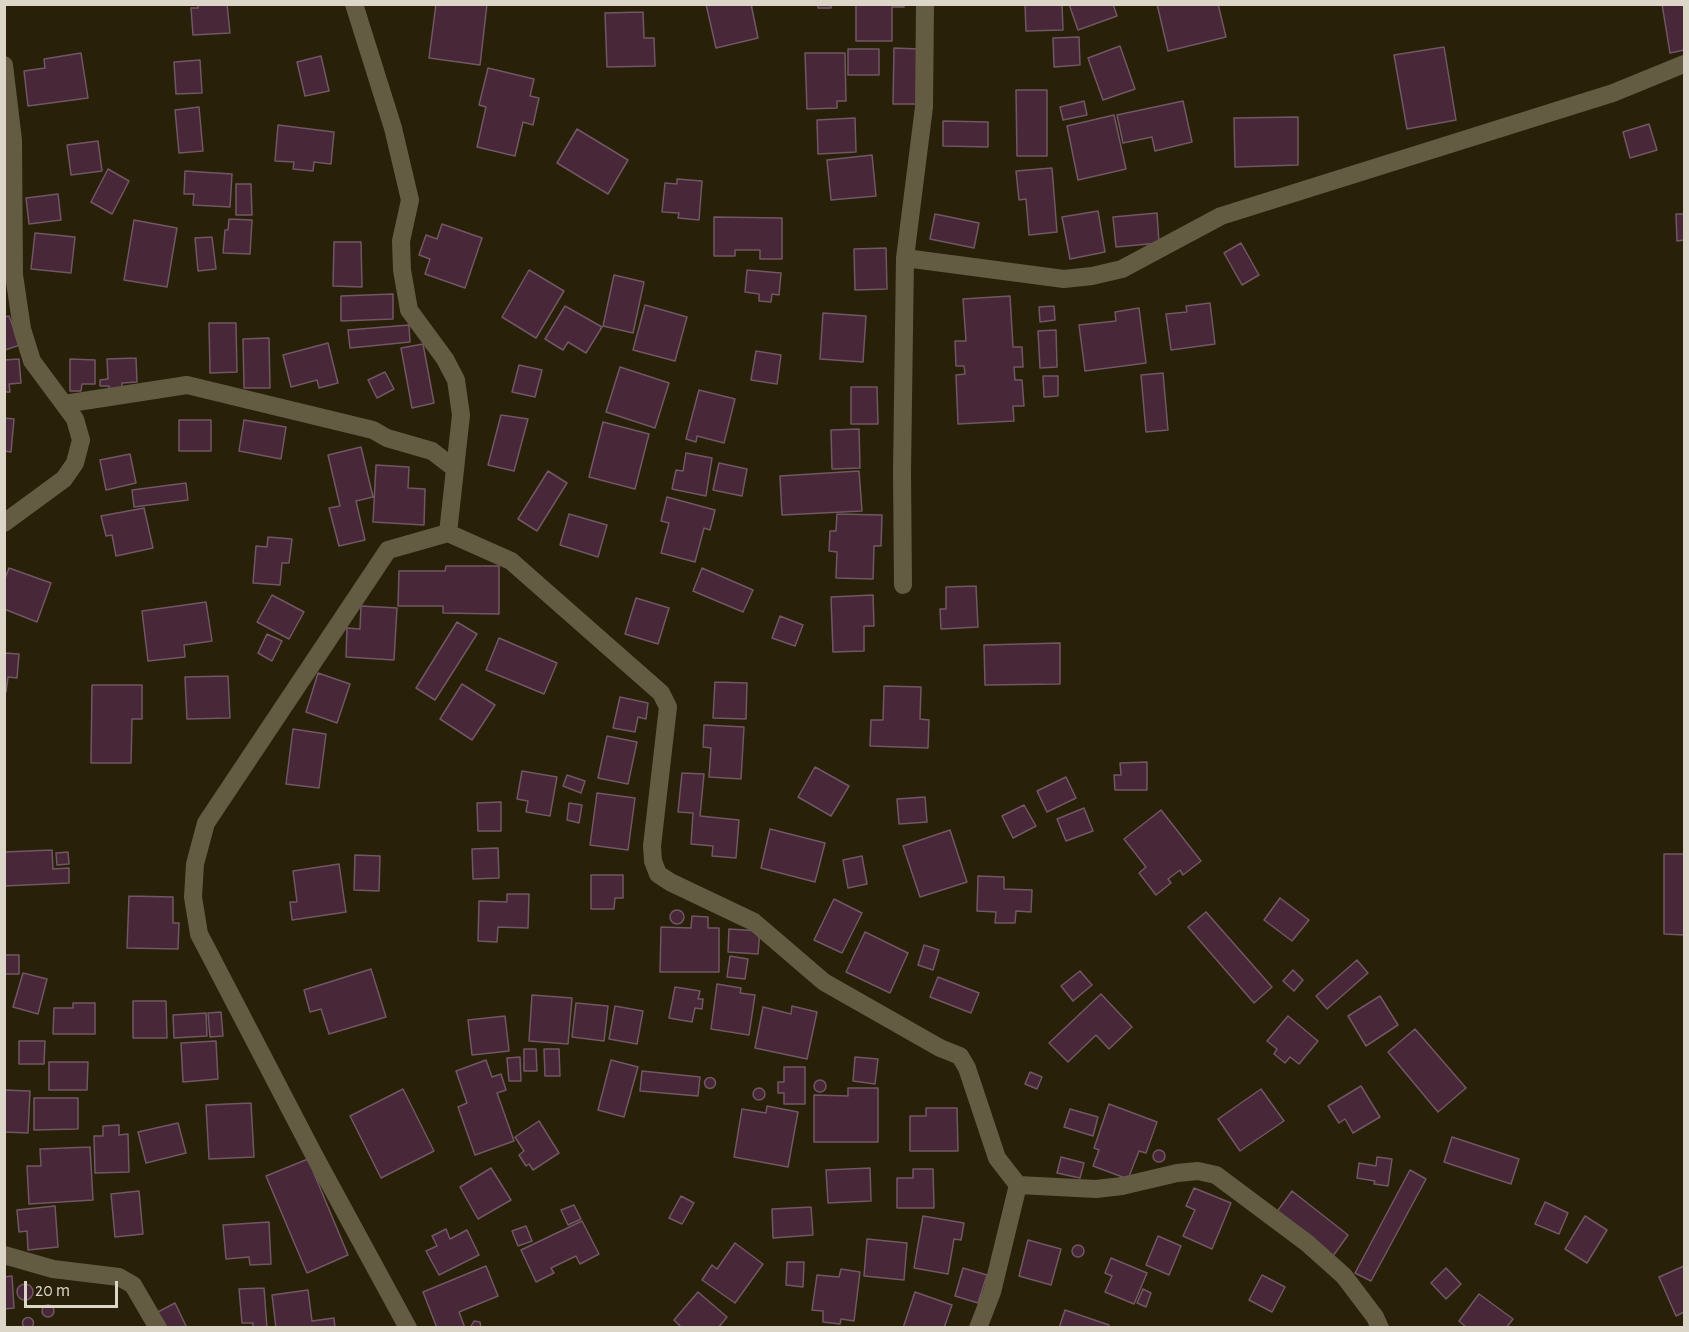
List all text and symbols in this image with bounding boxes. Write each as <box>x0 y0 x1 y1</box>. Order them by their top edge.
scale bar <box>27 1269 122 1307</box>
text: 20 m <box>35 1282 70 1300</box>

